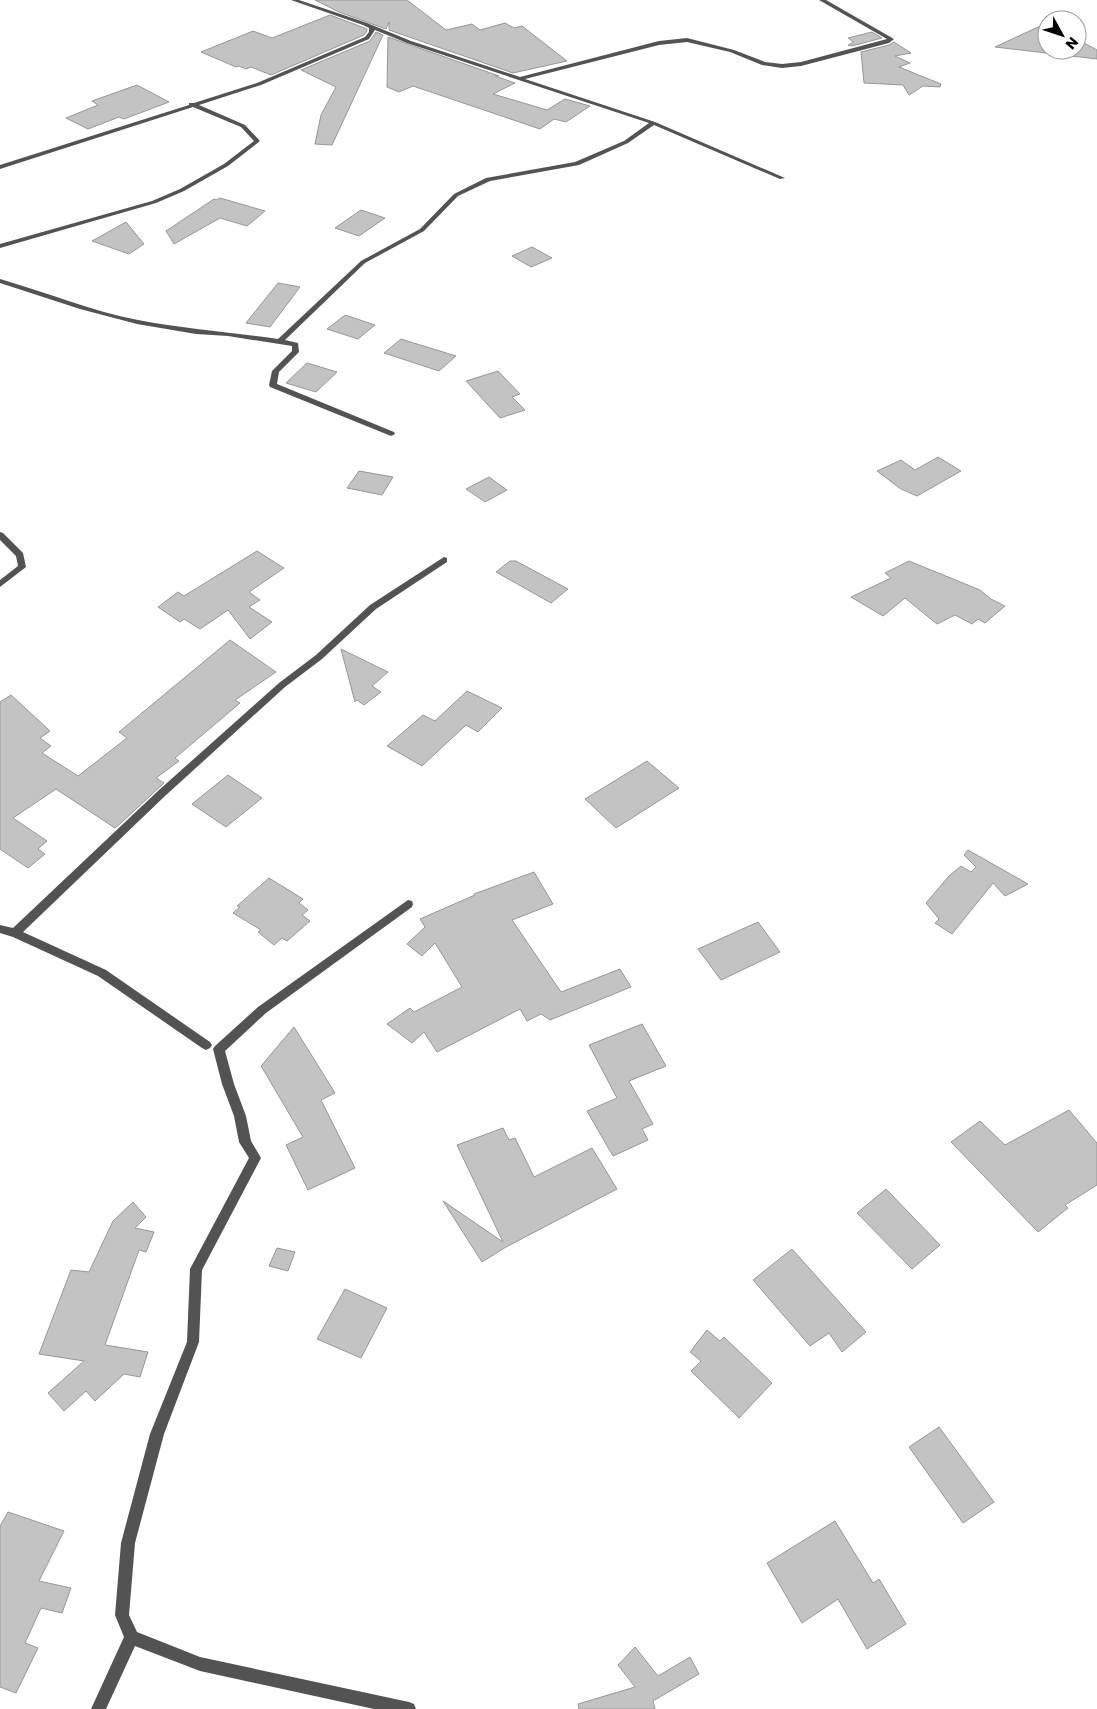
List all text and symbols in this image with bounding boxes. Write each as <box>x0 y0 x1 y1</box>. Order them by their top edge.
north arrow <box>1037 10 1087 60</box>
text: N <box>1061 33 1083 54</box>

